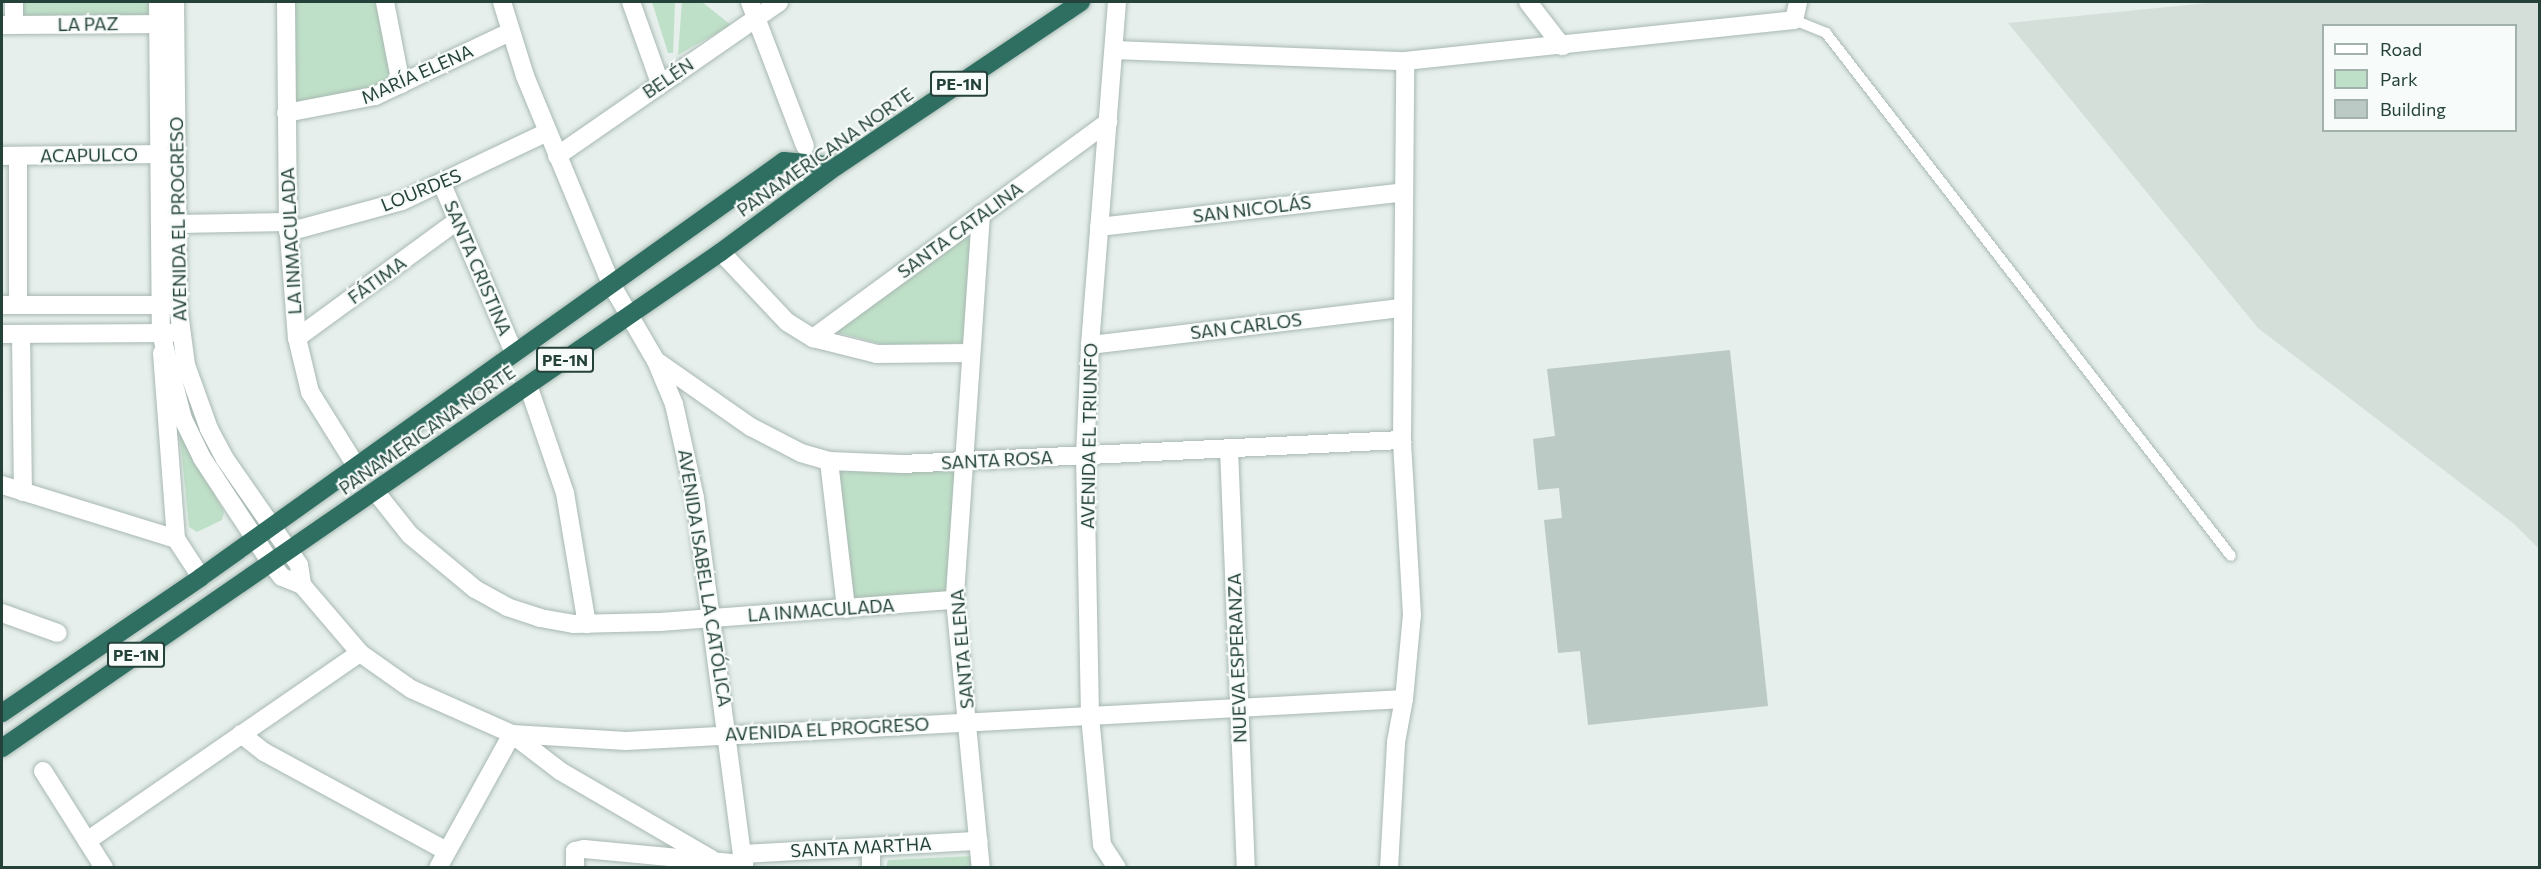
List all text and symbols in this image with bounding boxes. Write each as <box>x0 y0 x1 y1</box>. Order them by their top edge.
street label: LA PAZ <box>57 13 119 35</box>
legend <box>2322 24 2517 132</box>
text: Road <box>2380 38 2422 60</box>
street label: MARÍA ELENA <box>358 40 476 108</box>
street label: BELÉN <box>638 53 698 103</box>
text: Park <box>2380 68 2418 90</box>
road number: PE-1N <box>929 71 989 97</box>
street label: PANAMERICANA NORTE <box>733 83 917 221</box>
text: Building <box>2380 98 2446 120</box>
street label: AVENIDA EL PROGRESO <box>165 116 191 322</box>
street label: ACAPULCO <box>40 143 138 167</box>
street label: LOURDES <box>378 164 464 216</box>
street label: LA INMACULADA <box>276 167 306 315</box>
street label: SANTA CATALINA <box>893 177 1027 283</box>
street label: SAN NICOLÁS <box>1192 191 1312 227</box>
street label: SANTA CRISTINA <box>440 197 516 339</box>
street label: FÁTIMA <box>344 252 410 308</box>
street label: SAN CARLOS <box>1189 308 1303 344</box>
street label: AVENIDA EL TRIUNFO <box>1077 343 1101 529</box>
road number: PE-1N <box>535 347 595 373</box>
street label: PANAMERICANA NORTE <box>335 361 519 499</box>
street label: SANTA ROSA <box>941 446 1053 474</box>
street label: AVENIDA ISABEL LA CATÓLICA <box>674 448 736 708</box>
street label: NUEVA ESPERANZA <box>1223 573 1251 743</box>
street label: SANTA ELENA <box>946 588 978 710</box>
street label: LA INMACULADA <box>747 594 895 626</box>
road number: PE-1N <box>106 642 166 668</box>
street label: AVENIDA EL PROGRESO <box>724 713 930 745</box>
street label: SANTA MARTHA <box>790 833 932 861</box>

